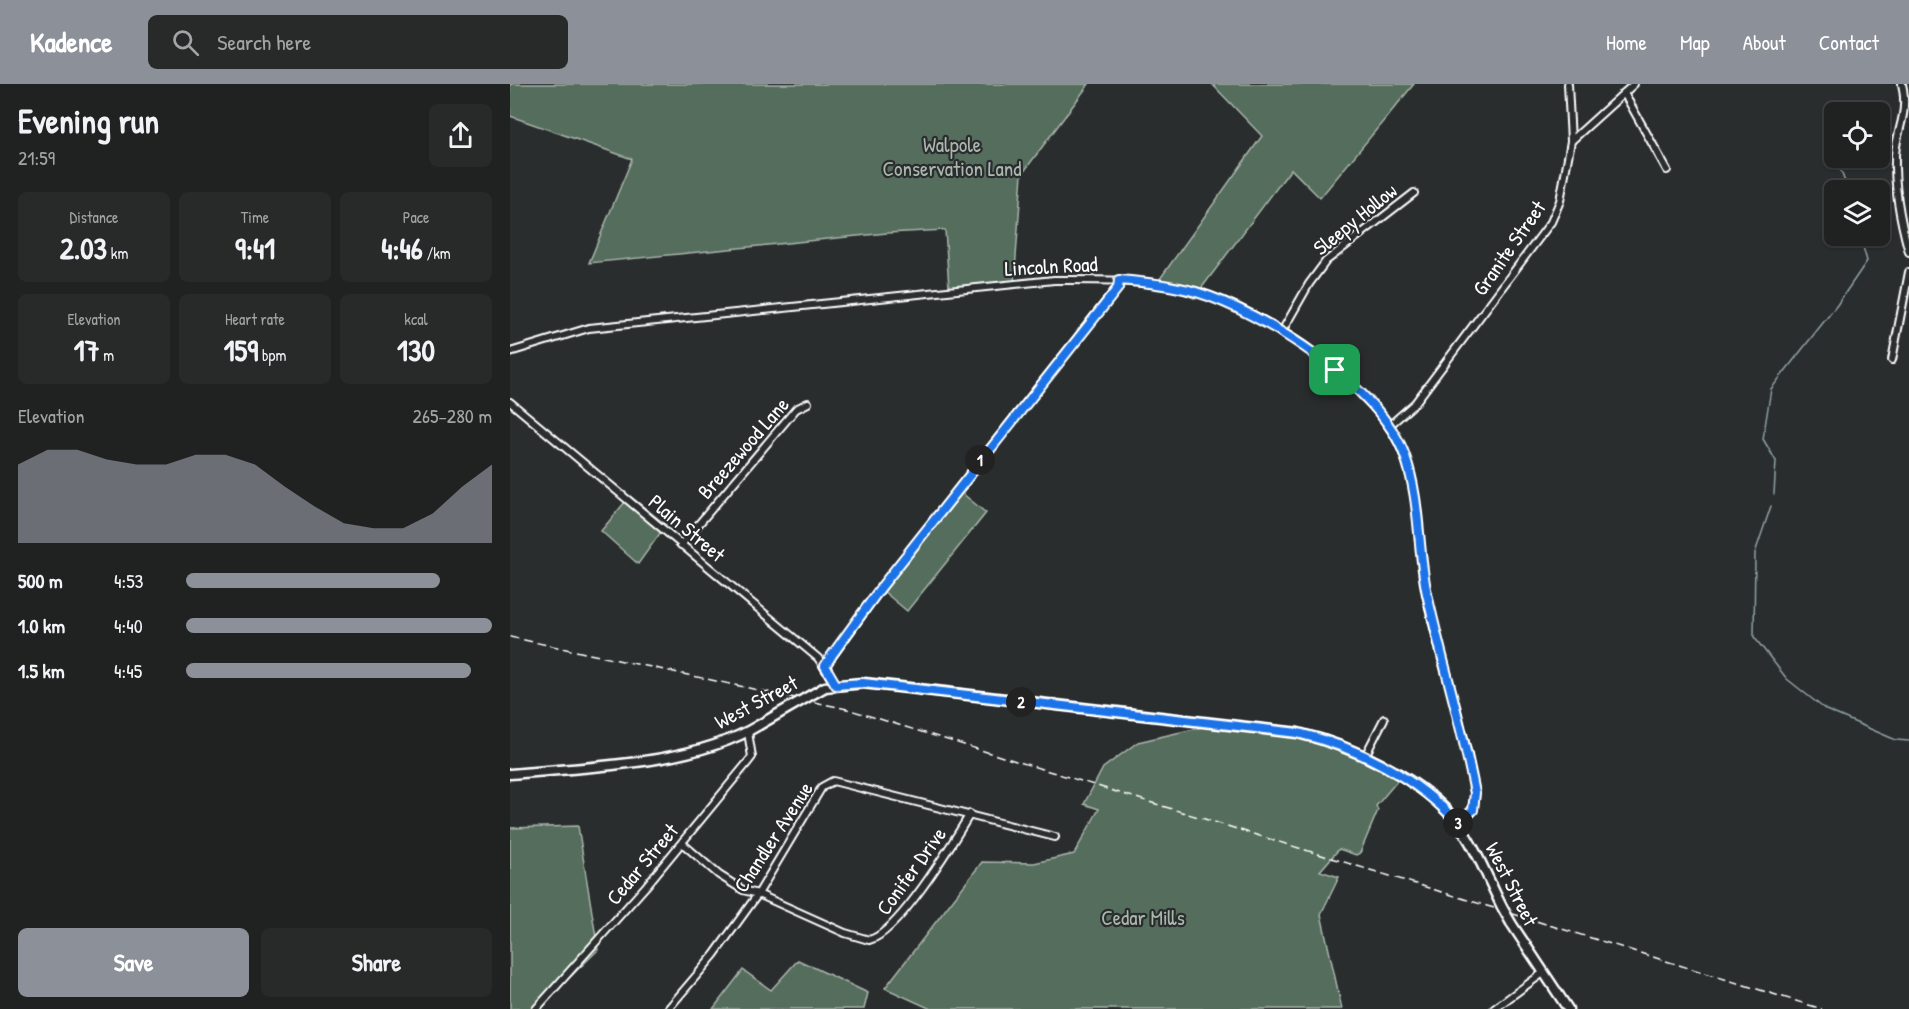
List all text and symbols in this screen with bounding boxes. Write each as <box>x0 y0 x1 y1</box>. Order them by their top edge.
search box <box>148 15 568 69</box>
text: Kadence <box>30 23 112 61</box>
icon: search <box>169 26 202 59</box>
text: Search here <box>217 27 311 57</box>
text: Home <box>1606 28 1647 57</box>
text: Map <box>1680 28 1710 57</box>
text: About <box>1743 28 1786 57</box>
text: Contact <box>1819 28 1879 57</box>
text: Evening run <box>18 99 159 143</box>
map controls <box>1824 102 1890 246</box>
button: locate <box>1824 102 1890 168</box>
button: share <box>429 104 492 167</box>
park label: Walpole Conservation Land <box>882 130 1022 183</box>
text: 21:59 <box>18 144 55 171</box>
street label: Sleepy Hollow <box>1307 176 1403 262</box>
button: layers <box>1824 180 1890 246</box>
street label: Granite Street <box>1466 194 1553 301</box>
text: Distance <box>70 206 118 228</box>
text: Time <box>241 206 269 228</box>
text: Pace <box>403 206 429 228</box>
text: 2.03 <box>60 228 107 268</box>
text: 9:41 <box>235 228 275 268</box>
text: 4:46 <box>381 228 423 268</box>
text: km <box>107 242 128 264</box>
text: /km <box>423 242 451 264</box>
street label: Lincoln Road <box>1004 249 1098 283</box>
text: Elevation <box>67 308 121 330</box>
text: Heart rate <box>225 308 285 330</box>
text: kcal <box>404 308 428 330</box>
text: 17 <box>74 330 100 370</box>
text: 159 <box>224 330 258 370</box>
text: 130 <box>397 330 435 370</box>
text: m <box>100 344 114 366</box>
text: bpm <box>258 344 286 366</box>
pin <box>1309 344 1360 395</box>
icon: arrive <box>1318 353 1351 386</box>
street label: Breezewood Lane <box>691 391 795 505</box>
text: Elevation <box>18 402 84 429</box>
text: 265–280 m <box>413 402 492 429</box>
pin: 1 <box>965 445 995 475</box>
text: 1 <box>977 449 983 471</box>
street label: Plain Street <box>643 487 732 569</box>
text: 500 m <box>18 567 63 594</box>
text: 4:53 <box>114 567 144 594</box>
text: 1.0 km <box>18 612 65 639</box>
text: 4:40 <box>114 612 143 639</box>
text: 1.5 km <box>18 657 65 684</box>
text: 4:45 <box>114 657 142 684</box>
street label: West Street <box>709 668 803 736</box>
pin: 2 <box>1006 687 1036 717</box>
text: 2 <box>1017 691 1025 713</box>
street label: Chandler Avenue <box>726 776 820 898</box>
pin: 3 <box>1443 808 1473 838</box>
text: 3 <box>1454 812 1462 834</box>
street label: Cedar Street <box>599 817 685 911</box>
street label: Conifer Drive <box>869 821 953 921</box>
street label: West Street <box>1479 837 1546 932</box>
park label: Cedar Mills <box>1101 903 1185 932</box>
button: Save <box>18 928 249 997</box>
button: Share <box>261 928 492 997</box>

